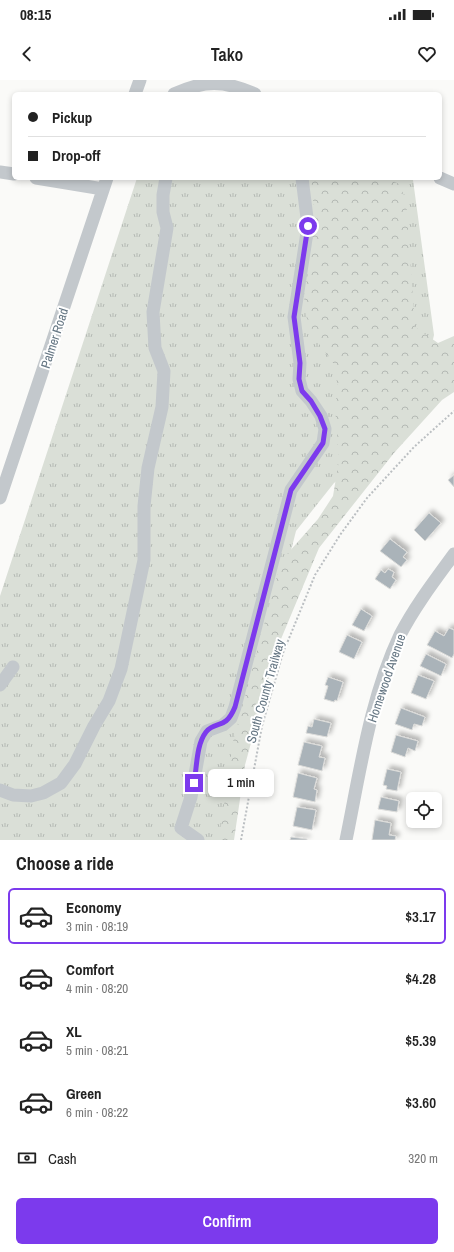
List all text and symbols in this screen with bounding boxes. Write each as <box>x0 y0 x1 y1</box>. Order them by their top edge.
text: 08:15 <box>20 4 51 25</box>
text: Tako <box>211 42 243 67</box>
icon: back <box>16 43 38 65</box>
icon: heart <box>416 43 438 65</box>
text: Pickup <box>52 107 92 128</box>
text: Drop-off <box>52 145 101 166</box>
route start <box>299 217 317 235</box>
street label: Palmer Road <box>37 306 72 370</box>
street label: Homewood Avenue <box>363 632 410 725</box>
street label: South County Trailway <box>243 637 289 745</box>
callout: 1 min <box>208 769 274 797</box>
route end <box>185 774 203 792</box>
text: 1 min <box>227 774 255 791</box>
map controls <box>406 792 442 828</box>
button: locate <box>406 792 442 828</box>
text: Choose a ride <box>16 851 114 876</box>
text: Economy <box>66 897 121 918</box>
icon: car <box>18 898 54 934</box>
text: $3.17 <box>405 906 436 927</box>
text: 3 min · 08:19 <box>66 918 128 935</box>
text: Comfort <box>66 959 114 980</box>
icon: car <box>18 960 54 996</box>
text: $4.28 <box>405 968 436 989</box>
text: 4 min · 08:20 <box>66 980 128 997</box>
text: XL <box>66 1021 82 1042</box>
icon: car <box>18 1022 54 1058</box>
text: $5.39 <box>405 1030 436 1051</box>
text: 5 min · 08:21 <box>66 1042 128 1059</box>
text: Green <box>66 1083 102 1104</box>
icon: car <box>18 1084 54 1120</box>
text: $3.60 <box>405 1092 436 1113</box>
text: 6 min · 08:22 <box>66 1104 128 1121</box>
icon: cash <box>16 1147 38 1169</box>
text: Cash <box>48 1148 77 1169</box>
text: 320 m <box>408 1150 438 1167</box>
button: Confirm <box>16 1198 438 1244</box>

